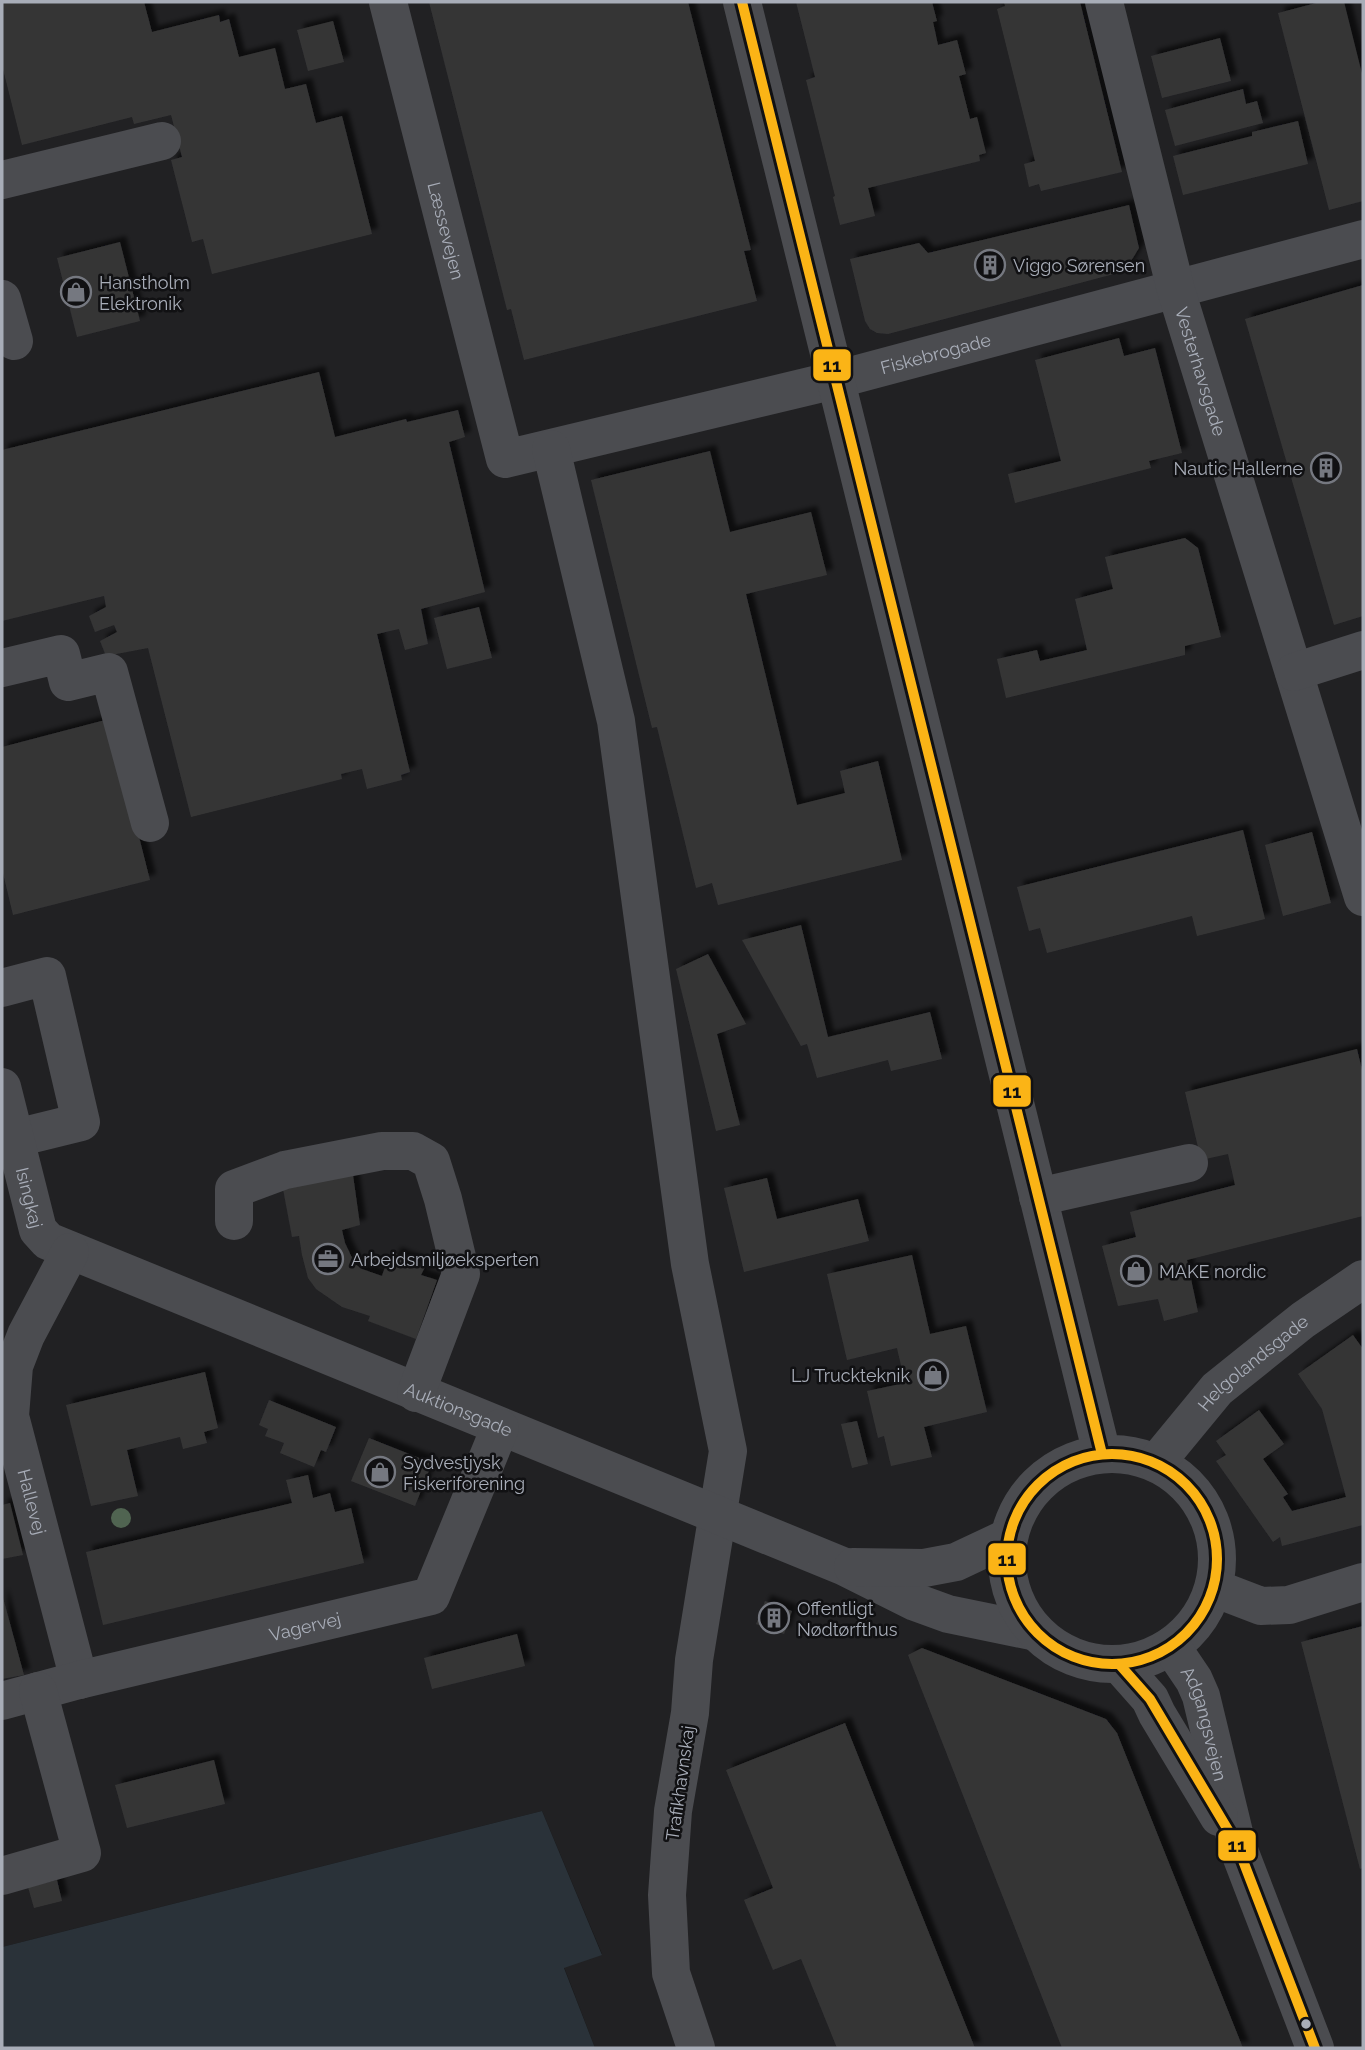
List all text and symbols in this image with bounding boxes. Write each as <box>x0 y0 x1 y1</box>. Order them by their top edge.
street label: Læssevejen <box>424 180 469 282</box>
building icon: Viggo Sørensen <box>973 248 1007 282</box>
place label: Viggo Sørensen <box>1013 255 1145 276</box>
place label: Hanstholm Elektronik <box>99 272 190 314</box>
shop icon: Hanstholm Elektronik <box>59 275 93 309</box>
street label: Vesterhavsgade <box>1171 304 1231 439</box>
street label: Fiskebrogade <box>878 328 993 378</box>
line badge: 11 <box>812 348 852 382</box>
text: 11 <box>823 354 841 376</box>
building icon: Nautic Hallerne <box>1309 451 1343 485</box>
place label: Nautic Hallerne <box>1174 458 1303 479</box>
line badge: 11 <box>992 1074 1032 1108</box>
text: 11 <box>1003 1080 1021 1102</box>
street label: Isingkaj <box>12 1165 48 1230</box>
office icon: Arbejdsmiljøeksperten <box>311 1242 345 1276</box>
place label: Arbejdsmiljøeksperten <box>351 1249 539 1270</box>
shop icon: MAKE nordic <box>1119 1254 1153 1288</box>
place label: MAKE nordic <box>1159 1261 1266 1282</box>
street label: Helgolandsgade <box>1193 1310 1312 1415</box>
shop icon: LJ Truckteknik <box>916 1358 950 1392</box>
place label: LJ Truckteknik <box>791 1365 910 1386</box>
street label: Auktionsgade <box>402 1378 516 1441</box>
place label: Sydvestjysk Fiskeriforening <box>403 1452 525 1494</box>
shop icon: Sydvestjysk Fiskeriforening <box>363 1455 397 1489</box>
street label: Hallevej <box>14 1467 51 1537</box>
line badge: 11 <box>987 1542 1027 1576</box>
text: 11 <box>998 1548 1016 1570</box>
place label: Offentligt Nødtørfthus <box>797 1598 898 1640</box>
building icon: Offentligt Nødtørfthus <box>757 1601 791 1635</box>
street label: Vagervej <box>267 1607 343 1645</box>
street label: Adgangsvejen <box>1177 1662 1232 1783</box>
street label: Trafikhavnskaj <box>662 1724 698 1842</box>
line badge: 11 <box>1217 1829 1257 1862</box>
text: 11 <box>1228 1834 1246 1856</box>
unlabelled marker <box>1299 2017 1313 2031</box>

